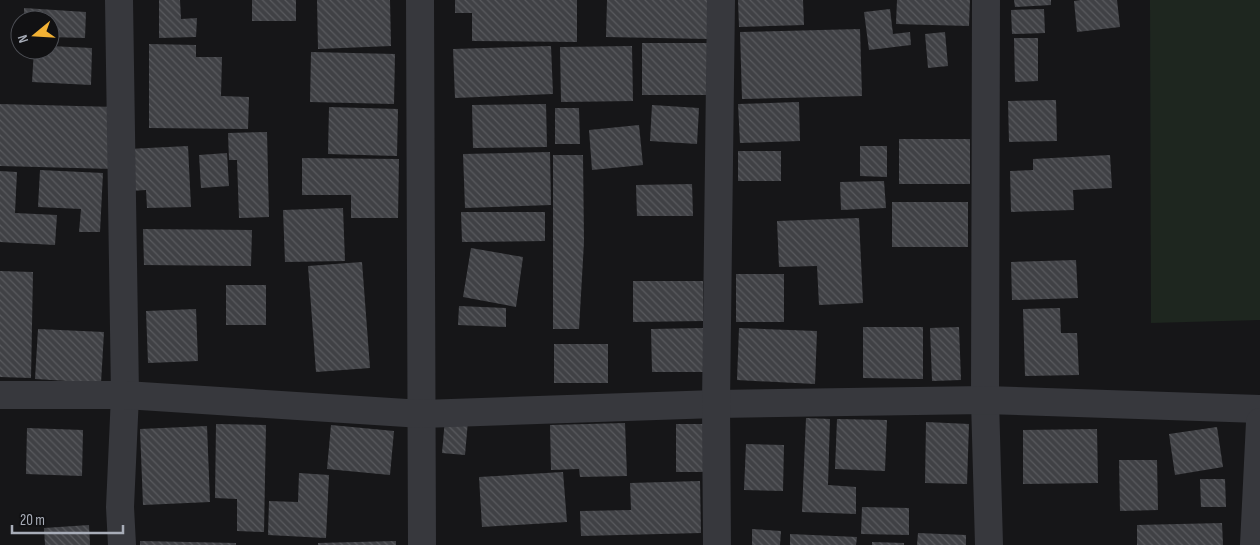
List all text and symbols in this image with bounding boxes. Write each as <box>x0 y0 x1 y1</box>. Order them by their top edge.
north arrow <box>10 10 60 60</box>
text: N <box>14 33 32 45</box>
scale bar <box>12 502 124 534</box>
text: 20 m <box>20 511 45 530</box>

